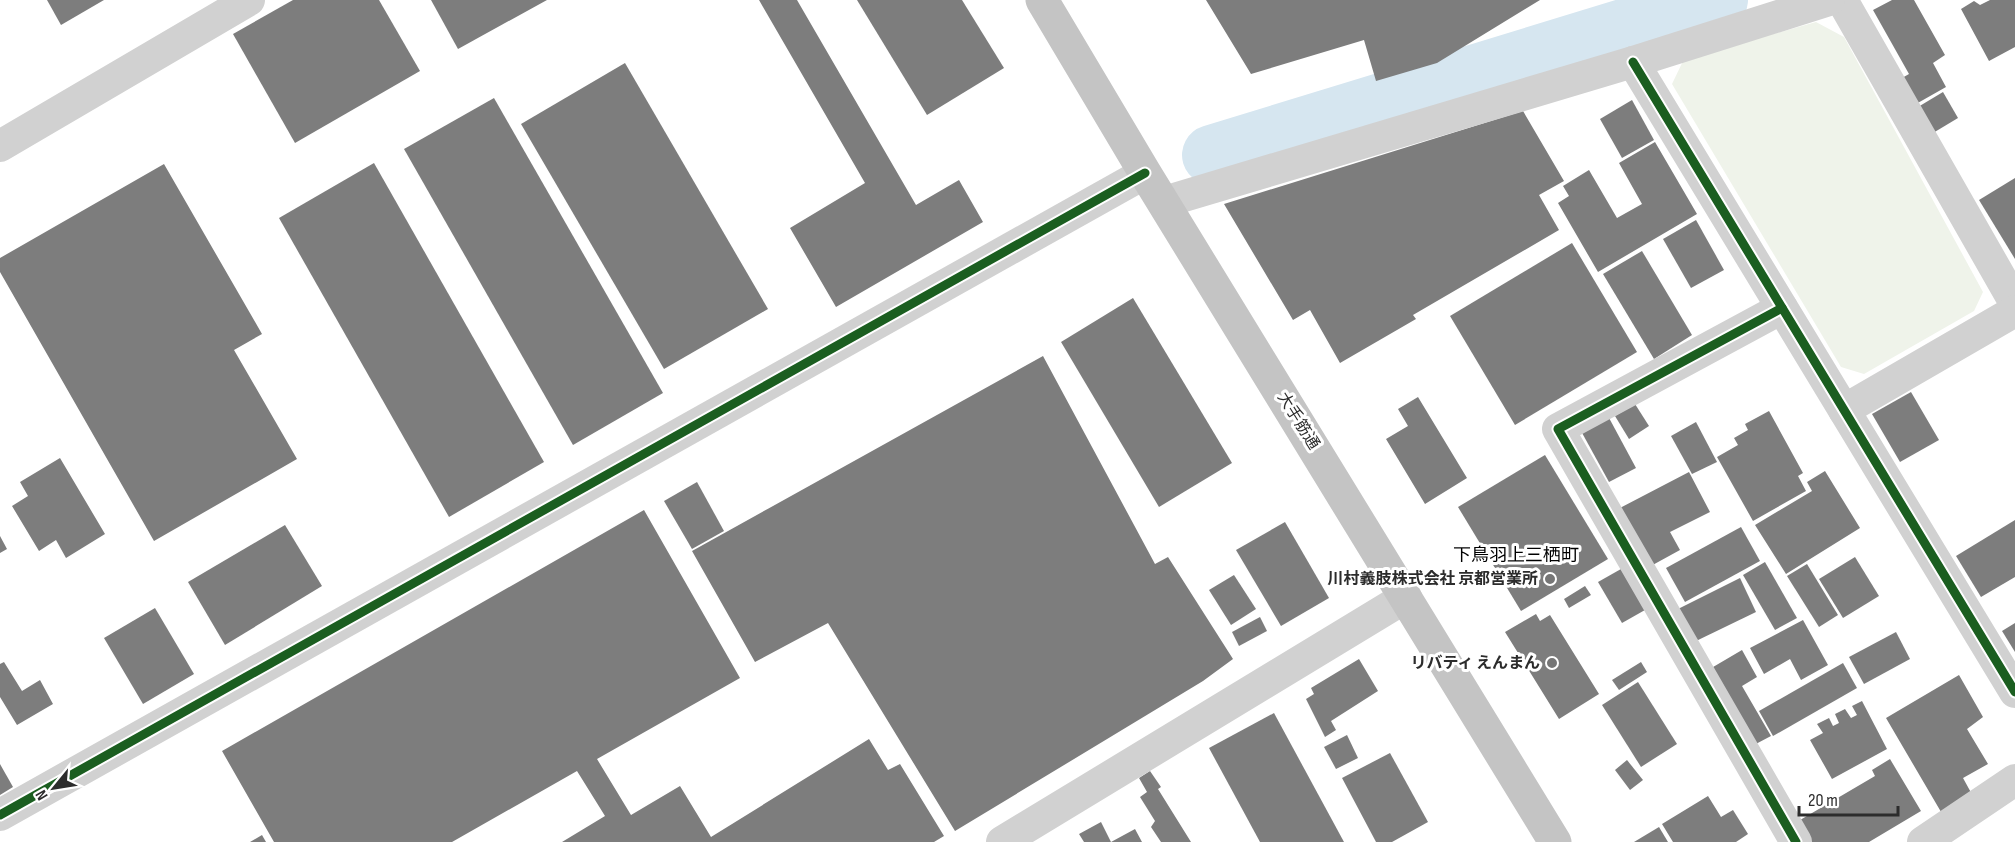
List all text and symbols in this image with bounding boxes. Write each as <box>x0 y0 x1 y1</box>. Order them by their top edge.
street label: 大手筋通 <box>1273 389 1323 453</box>
district label: 下鳥羽上三栖町 <box>1453 545 1579 566</box>
place label: 川村義肢株式会社 京都営業所 <box>1328 569 1538 589</box>
marker: 川村義肢株式会社 京都営業所 <box>1543 572 1557 586</box>
place label: リバティ えんまん <box>1410 654 1540 673</box>
marker: リバティ えんまん <box>1545 656 1559 670</box>
north arrow <box>24 758 84 818</box>
scale bar <box>1799 779 1898 817</box>
text: N <box>32 786 53 803</box>
text: 20 m <box>1808 790 1838 811</box>

